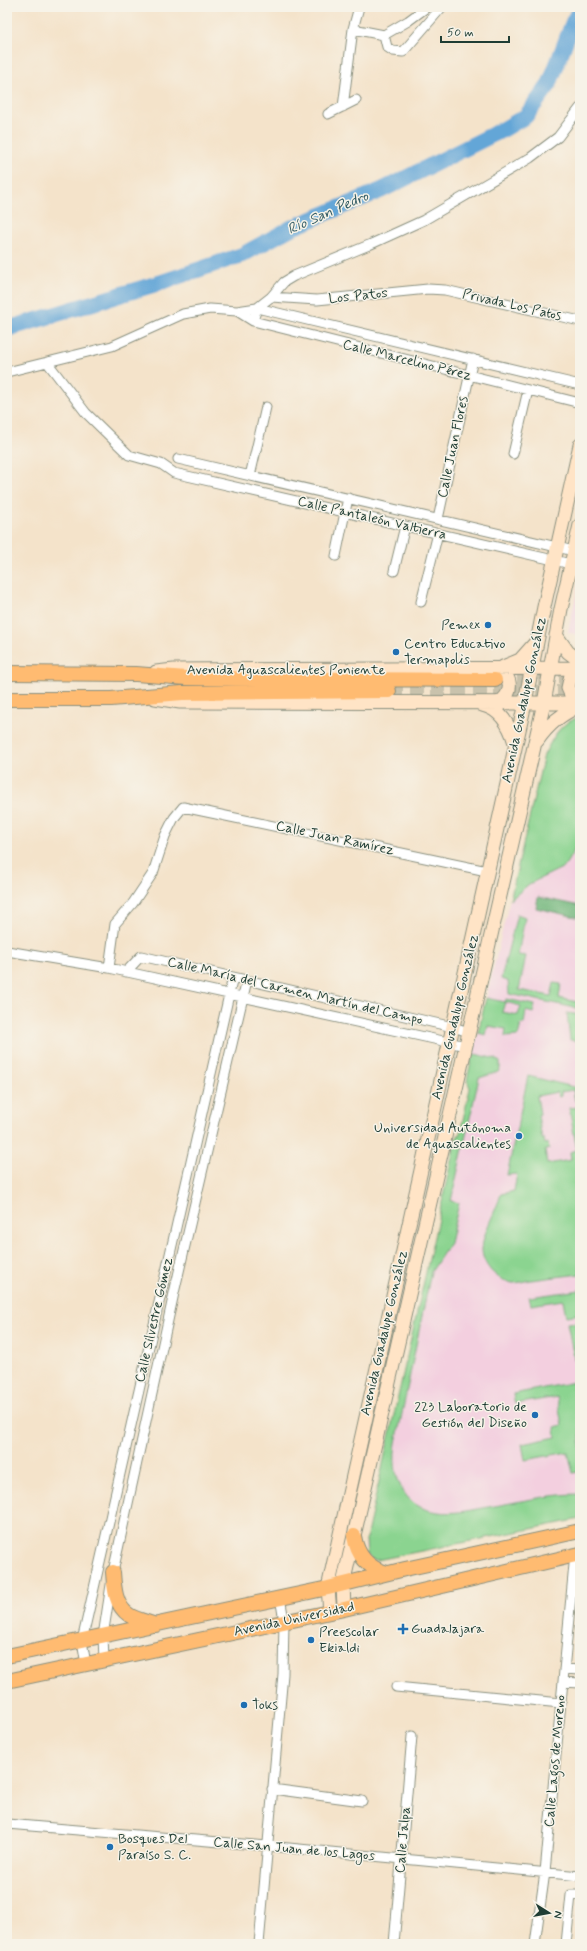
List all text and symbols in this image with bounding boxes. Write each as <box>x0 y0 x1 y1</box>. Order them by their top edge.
scale bar <box>441 18 509 44</box>
text: 50 m <box>447 25 474 41</box>
water label: Río San Pedro <box>284 186 373 240</box>
street label: Los Patos <box>328 284 388 308</box>
street label: Privada Los Patos <box>461 285 564 325</box>
street label: Calle Marcelino Pérez <box>341 335 474 385</box>
street label: Calle Juan Flores <box>433 394 473 500</box>
street label: Calle Pantaleón Valtierra <box>296 492 448 544</box>
street label: Avenida Guadalupe González <box>498 615 550 784</box>
place label: Pemex <box>441 616 481 634</box>
marker: Pemex <box>483 620 493 630</box>
place label: Centro Educativo Termapolis <box>404 635 505 669</box>
marker: Centro Educativo Termapolis <box>391 647 401 657</box>
street label: Avenida Aguascalientes Poniente <box>187 661 386 679</box>
street label: Calle Juan Ramírez <box>274 817 396 859</box>
street label: Avenida Guadalupe González <box>427 932 483 1101</box>
street label: Calle María del Carmen Martín del Campo <box>166 953 424 1029</box>
place label: Universidad Autónoma de Aguascalientes <box>374 1119 511 1153</box>
marker: Universidad Autónoma de Aguascalientes <box>514 1131 524 1141</box>
street label: Avenida Guadalupe González <box>356 1248 412 1417</box>
street label: Calle Silvestre Gómez <box>131 1255 177 1384</box>
place label: 223 Laboratorio de Gestión del Diseño <box>414 1398 527 1432</box>
marker: 223 Laboratorio de Gestión del Diseño <box>530 1410 540 1420</box>
street label: Avenida Universidad <box>232 1597 356 1641</box>
place label: Guadalajara <box>411 1620 485 1638</box>
place label: Preescolar Ekialdi <box>319 1623 379 1657</box>
marker: Guadalajara <box>398 1624 408 1634</box>
marker: Preescolar Ekialdi <box>306 1635 316 1645</box>
street label: Calle Lagos de Moreno <box>540 1694 572 1828</box>
place label: Toks <box>252 1696 279 1714</box>
marker: Toks <box>239 1700 249 1710</box>
street label: Calle Jalpa <box>391 1806 415 1874</box>
place label: Bosques Del Paraiso S. C. <box>118 1830 191 1864</box>
street label: Calle San Juan de los Lagos <box>212 1833 375 1866</box>
marker: Bosques Del Paraiso S. C. <box>105 1842 115 1852</box>
north arrow <box>529 1893 569 1933</box>
text: N <box>550 1910 565 1920</box>

